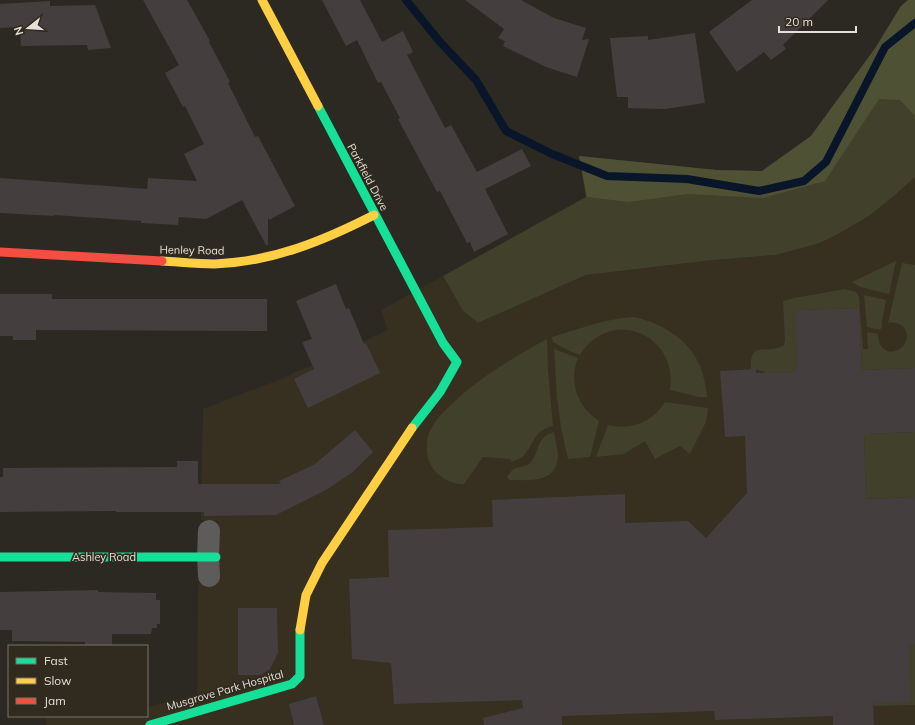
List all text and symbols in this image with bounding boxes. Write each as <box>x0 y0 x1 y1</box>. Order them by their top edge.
north arrow <box>8 8 48 48</box>
scale bar <box>779 8 856 34</box>
text: 20 m <box>785 14 813 29</box>
text: N <box>11 25 26 37</box>
street label: Parkfield Drive <box>344 141 392 213</box>
street label: Henley Road <box>159 242 225 258</box>
street label: Ashley Road <box>72 550 136 564</box>
legend <box>8 645 148 717</box>
text: Fast <box>44 653 68 668</box>
street label: Musgrove Park Hospital <box>165 667 285 713</box>
text: Slow <box>44 673 72 688</box>
text: Jam <box>44 693 66 708</box>

